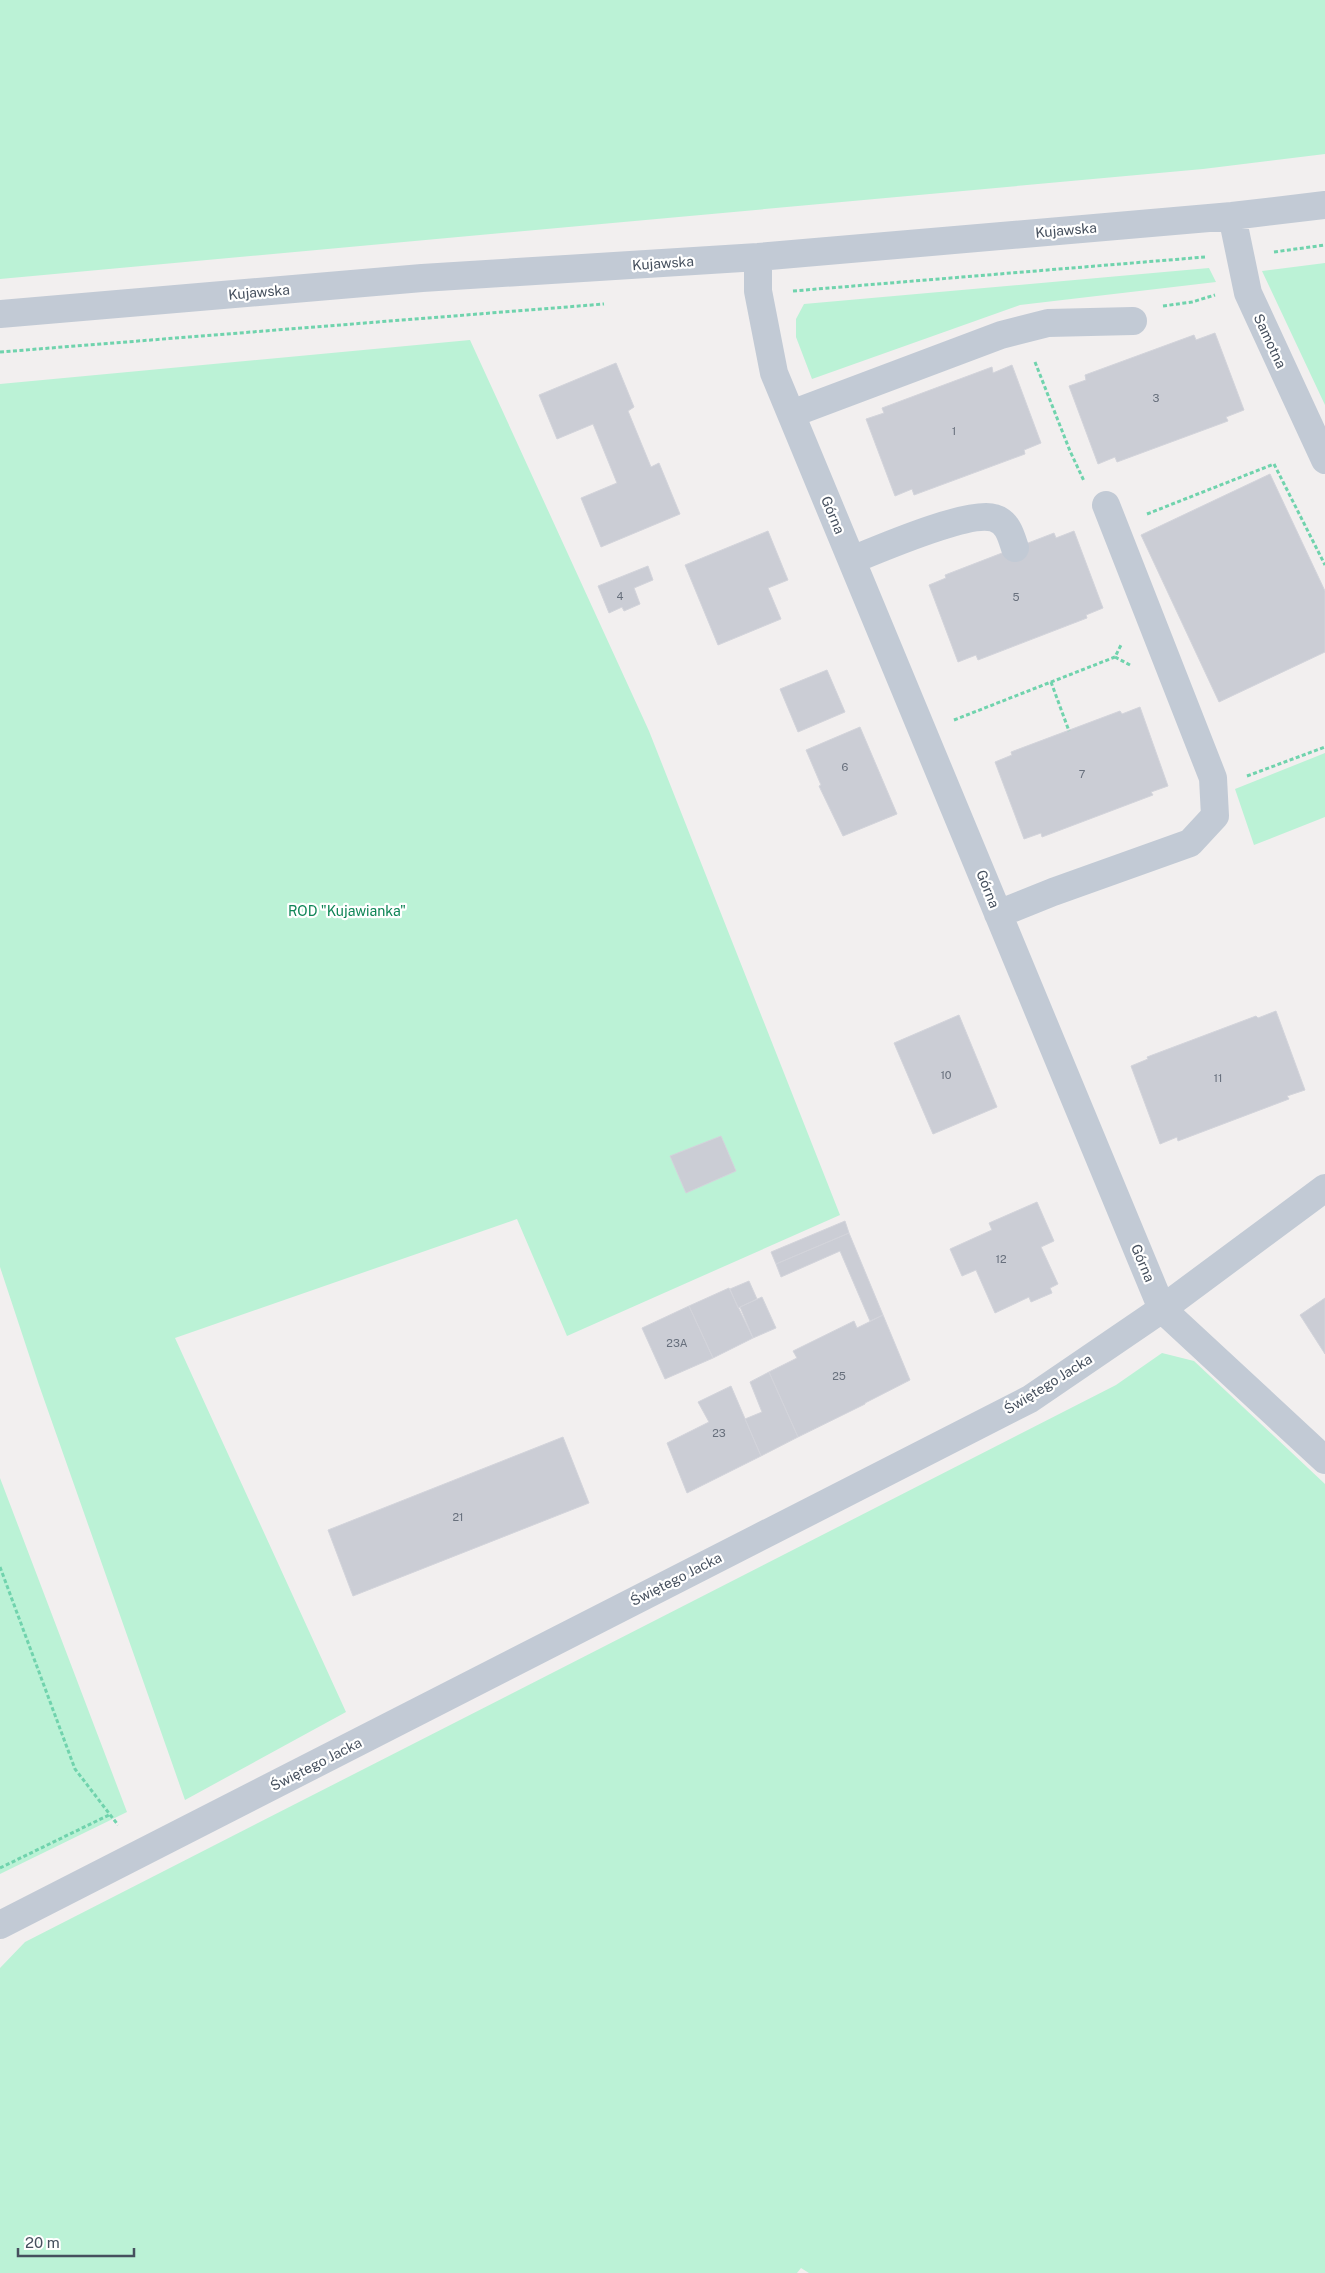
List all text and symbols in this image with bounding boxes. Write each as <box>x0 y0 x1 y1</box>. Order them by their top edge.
street label: Kujawska <box>1035 219 1097 241</box>
street label: Kujawska <box>632 253 694 273</box>
street label: Kujawska <box>228 281 290 303</box>
street label: Samotna <box>1250 311 1290 371</box>
house number: 3 <box>1153 392 1160 404</box>
house number: 1 <box>952 425 956 437</box>
street label: Górna <box>818 494 848 536</box>
house number: 4 <box>617 590 624 602</box>
house number: 5 <box>1012 591 1020 603</box>
house number: 6 <box>842 761 849 773</box>
house number: 7 <box>1079 768 1086 780</box>
street label: Górna <box>973 868 1003 910</box>
park label: ROD "Kujawianka" <box>288 903 406 919</box>
house number: 10 <box>940 1069 952 1081</box>
house number: 11 <box>1214 1072 1222 1084</box>
street label: Górna <box>1128 1242 1158 1284</box>
house number: 12 <box>995 1253 1007 1265</box>
house number: 23A <box>666 1337 688 1349</box>
street label: Świętego Jacka <box>1000 1349 1095 1417</box>
house number: 25 <box>832 1370 846 1382</box>
house number: 23 <box>712 1427 726 1439</box>
house number: 21 <box>452 1511 464 1523</box>
street label: Świętego Jacka <box>627 1547 724 1609</box>
street label: Świętego Jacka <box>267 1732 364 1794</box>
scale bar <box>18 2226 134 2258</box>
text: 20 m <box>25 2234 60 2251</box>

